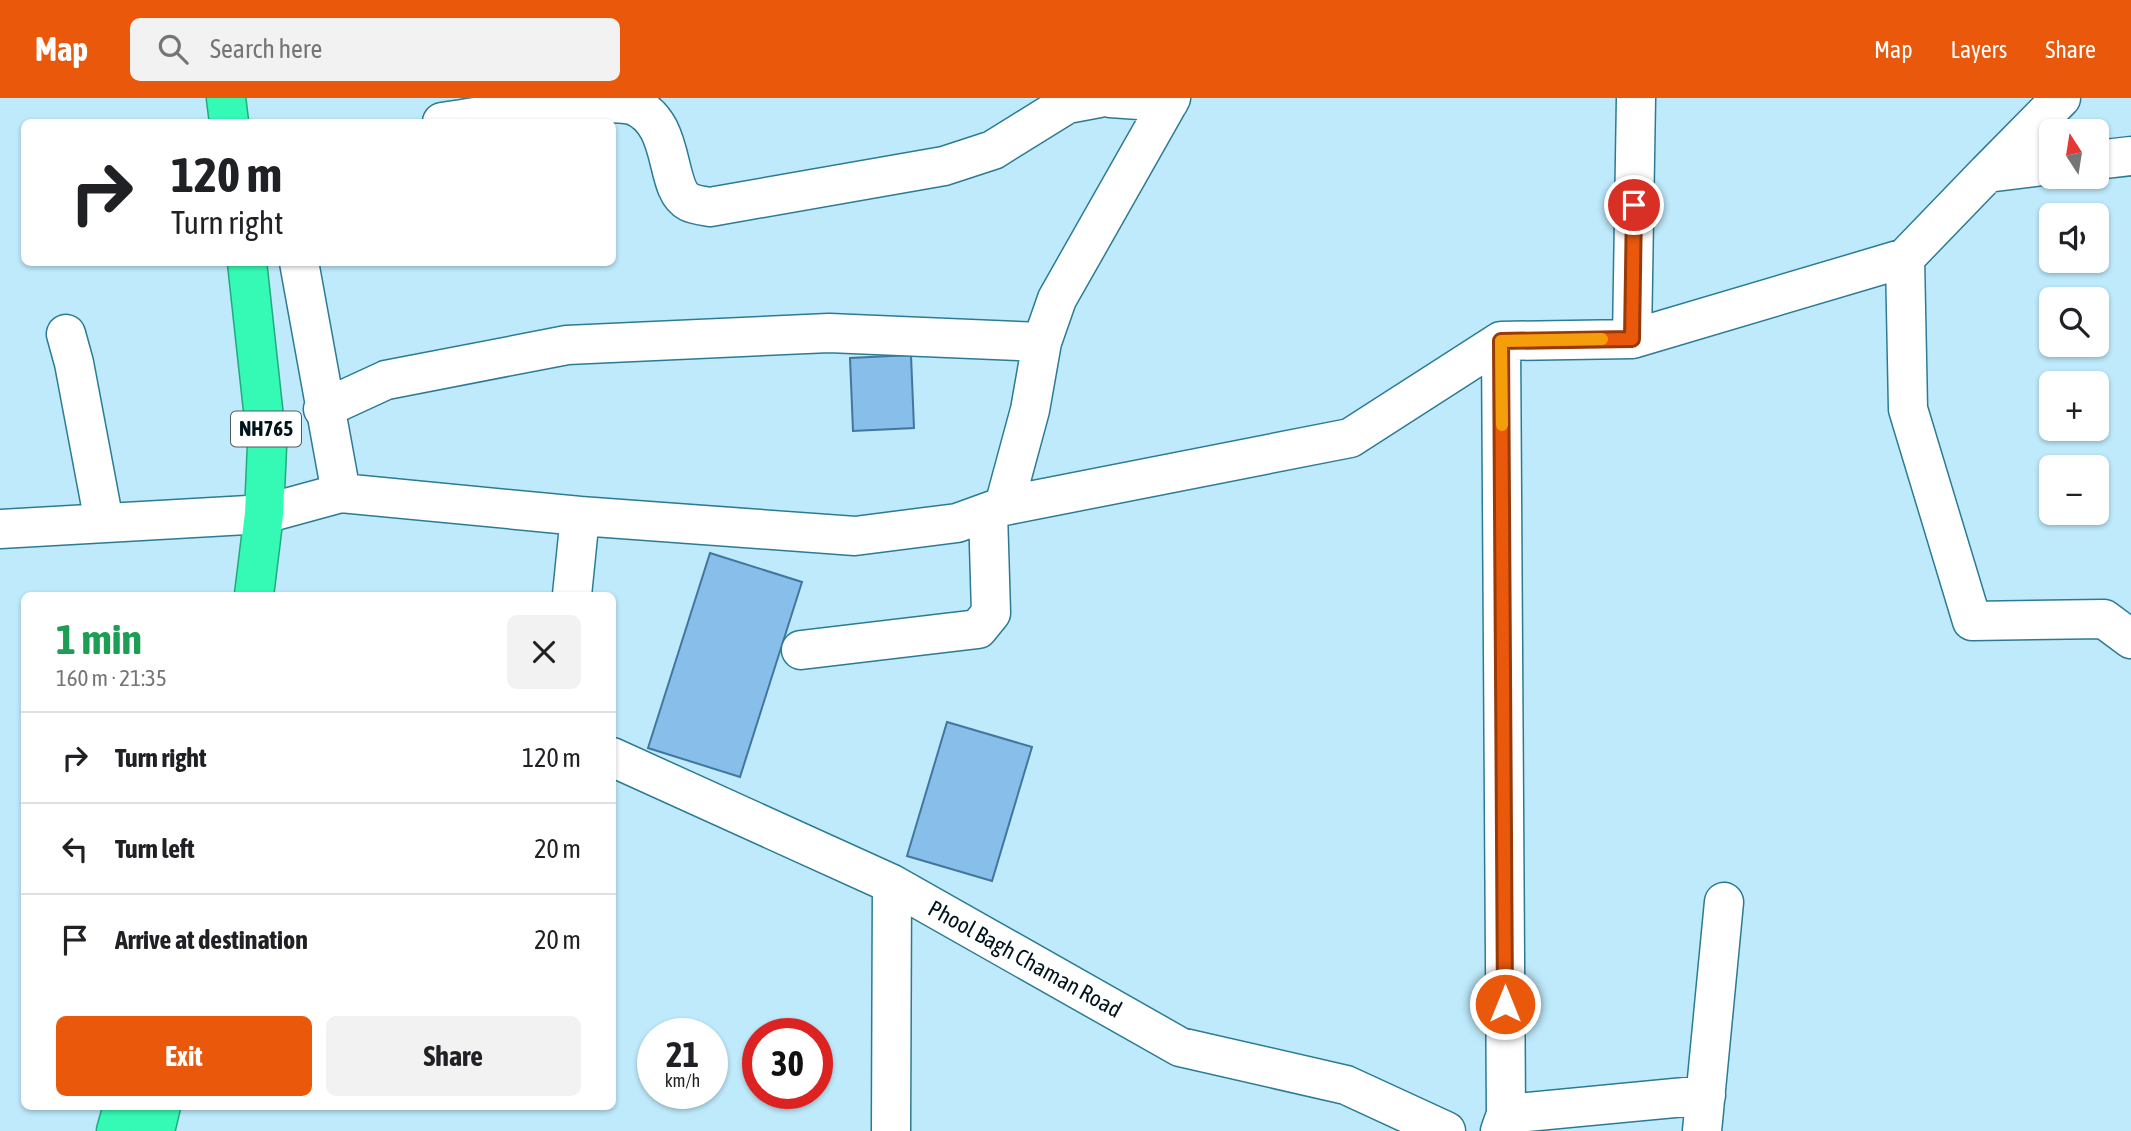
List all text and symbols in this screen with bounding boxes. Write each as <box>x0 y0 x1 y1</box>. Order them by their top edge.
search box <box>130 18 620 81</box>
text: Map <box>35 30 88 68</box>
icon: search <box>154 30 192 68</box>
text: Search here <box>210 34 322 64</box>
text: Map <box>1874 36 1913 63</box>
text: Layers <box>1951 36 2007 63</box>
text: Share <box>2045 36 2096 63</box>
north arrow <box>2039 119 2109 189</box>
map controls <box>2039 119 2109 525</box>
text: 120 m <box>171 146 282 202</box>
icon: right <box>56 147 147 238</box>
pin <box>1604 175 1664 235</box>
icon: arrive <box>1615 186 1653 224</box>
button: sound <box>2039 203 2109 273</box>
text: Turn right <box>171 204 284 241</box>
button: search <box>2039 287 2109 357</box>
button: + <box>2039 371 2109 441</box>
road number: NH765 <box>231 412 301 446</box>
button: − <box>2039 455 2109 525</box>
text: 1 min <box>56 615 142 663</box>
button: close <box>507 615 581 689</box>
text: 160 m · 21:35 <box>56 665 167 691</box>
icon: right <box>56 739 94 777</box>
text: Turn right <box>115 743 206 773</box>
text: 120 m <box>522 743 581 773</box>
icon: left <box>56 830 94 868</box>
text: Turn left <box>115 834 195 864</box>
text: 20 m <box>534 834 581 864</box>
street label: Phool Bagh Chaman Road <box>924 895 1126 1023</box>
icon: arrive <box>56 921 94 959</box>
text: Arrive at destination <box>115 925 308 955</box>
text: 20 m <box>534 925 581 955</box>
position arrow <box>1468 967 1542 1041</box>
button: Exit <box>56 1016 312 1096</box>
button: Share <box>326 1016 581 1096</box>
speed limit sign: 30 <box>742 1018 833 1109</box>
text: 21 <box>666 1034 699 1074</box>
text: km/h <box>665 1070 700 1091</box>

